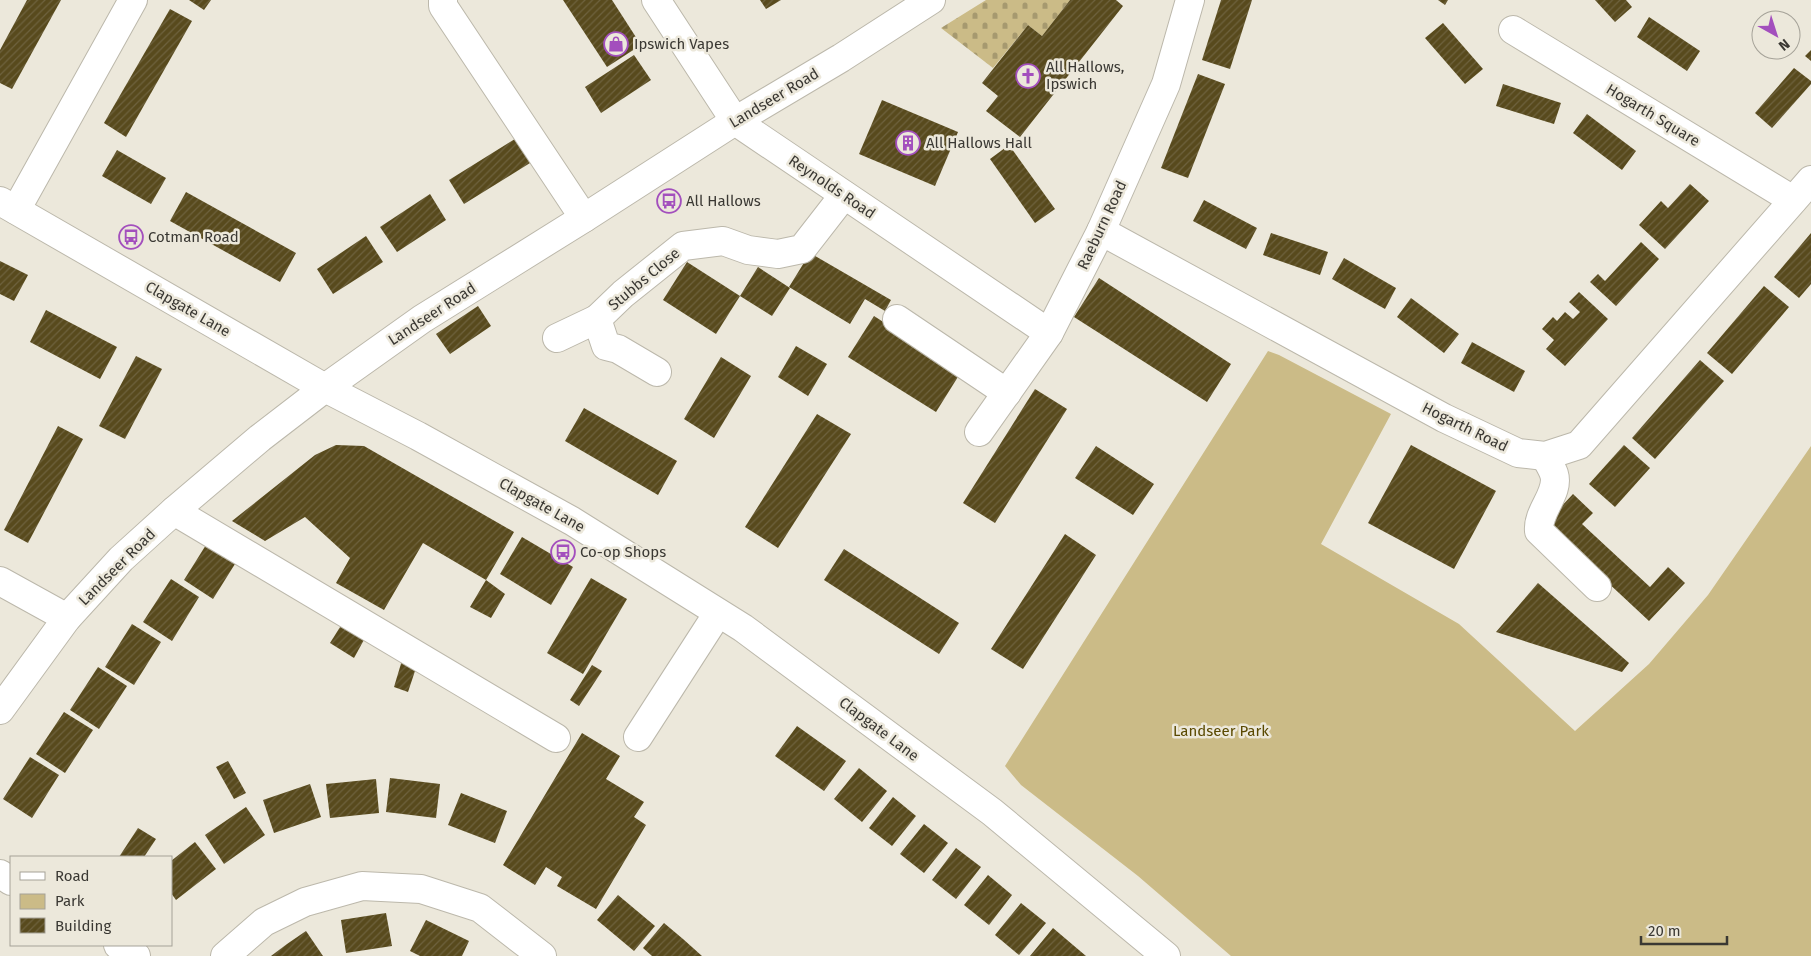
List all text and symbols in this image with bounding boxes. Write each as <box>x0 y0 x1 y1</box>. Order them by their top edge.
north arrow <box>1751 10 1801 60</box>
shop icon: Ipswich Vapes <box>603 31 629 57</box>
place label: Ipswich Vapes <box>634 35 729 53</box>
text: N <box>1775 35 1793 54</box>
place label: All Hallows, Ipswich <box>1046 58 1124 93</box>
church icon: All Hallows, Ipswich <box>1015 63 1041 89</box>
street label: Landseer Road <box>726 64 822 132</box>
street label: Hogarth Square <box>1603 80 1703 150</box>
building icon: All Hallows Hall <box>895 130 921 156</box>
place label: All Hallows Hall <box>926 134 1032 152</box>
street label: Reynolds Road <box>785 151 879 223</box>
street label: Raeburn Road <box>1074 178 1130 272</box>
bus stop icon: All Hallows <box>656 188 682 214</box>
place label: All Hallows <box>686 192 761 210</box>
bus stop icon: Cotman Road <box>118 224 144 250</box>
place label: Cotman Road <box>148 228 239 246</box>
street label: Stubbs Close <box>605 244 683 314</box>
street label: Clapgate Lane <box>142 277 234 341</box>
street label: Landseer Road <box>385 279 479 349</box>
street label: Hogarth Road <box>1419 398 1511 456</box>
street label: Clapgate Lane <box>496 474 588 536</box>
street label: Landseer Road <box>75 525 159 609</box>
bus stop icon: Co-op Shops <box>550 539 576 565</box>
place label: Co-op Shops <box>580 543 666 561</box>
street label: Clapgate Lane <box>836 693 922 765</box>
park label: Landseer Park <box>1173 722 1269 740</box>
legend <box>10 856 172 946</box>
text: Road <box>55 867 90 885</box>
text: Park <box>55 892 85 910</box>
scale bar <box>1641 914 1727 946</box>
text: Building <box>55 917 111 935</box>
text: 20 m <box>1648 922 1681 940</box>

